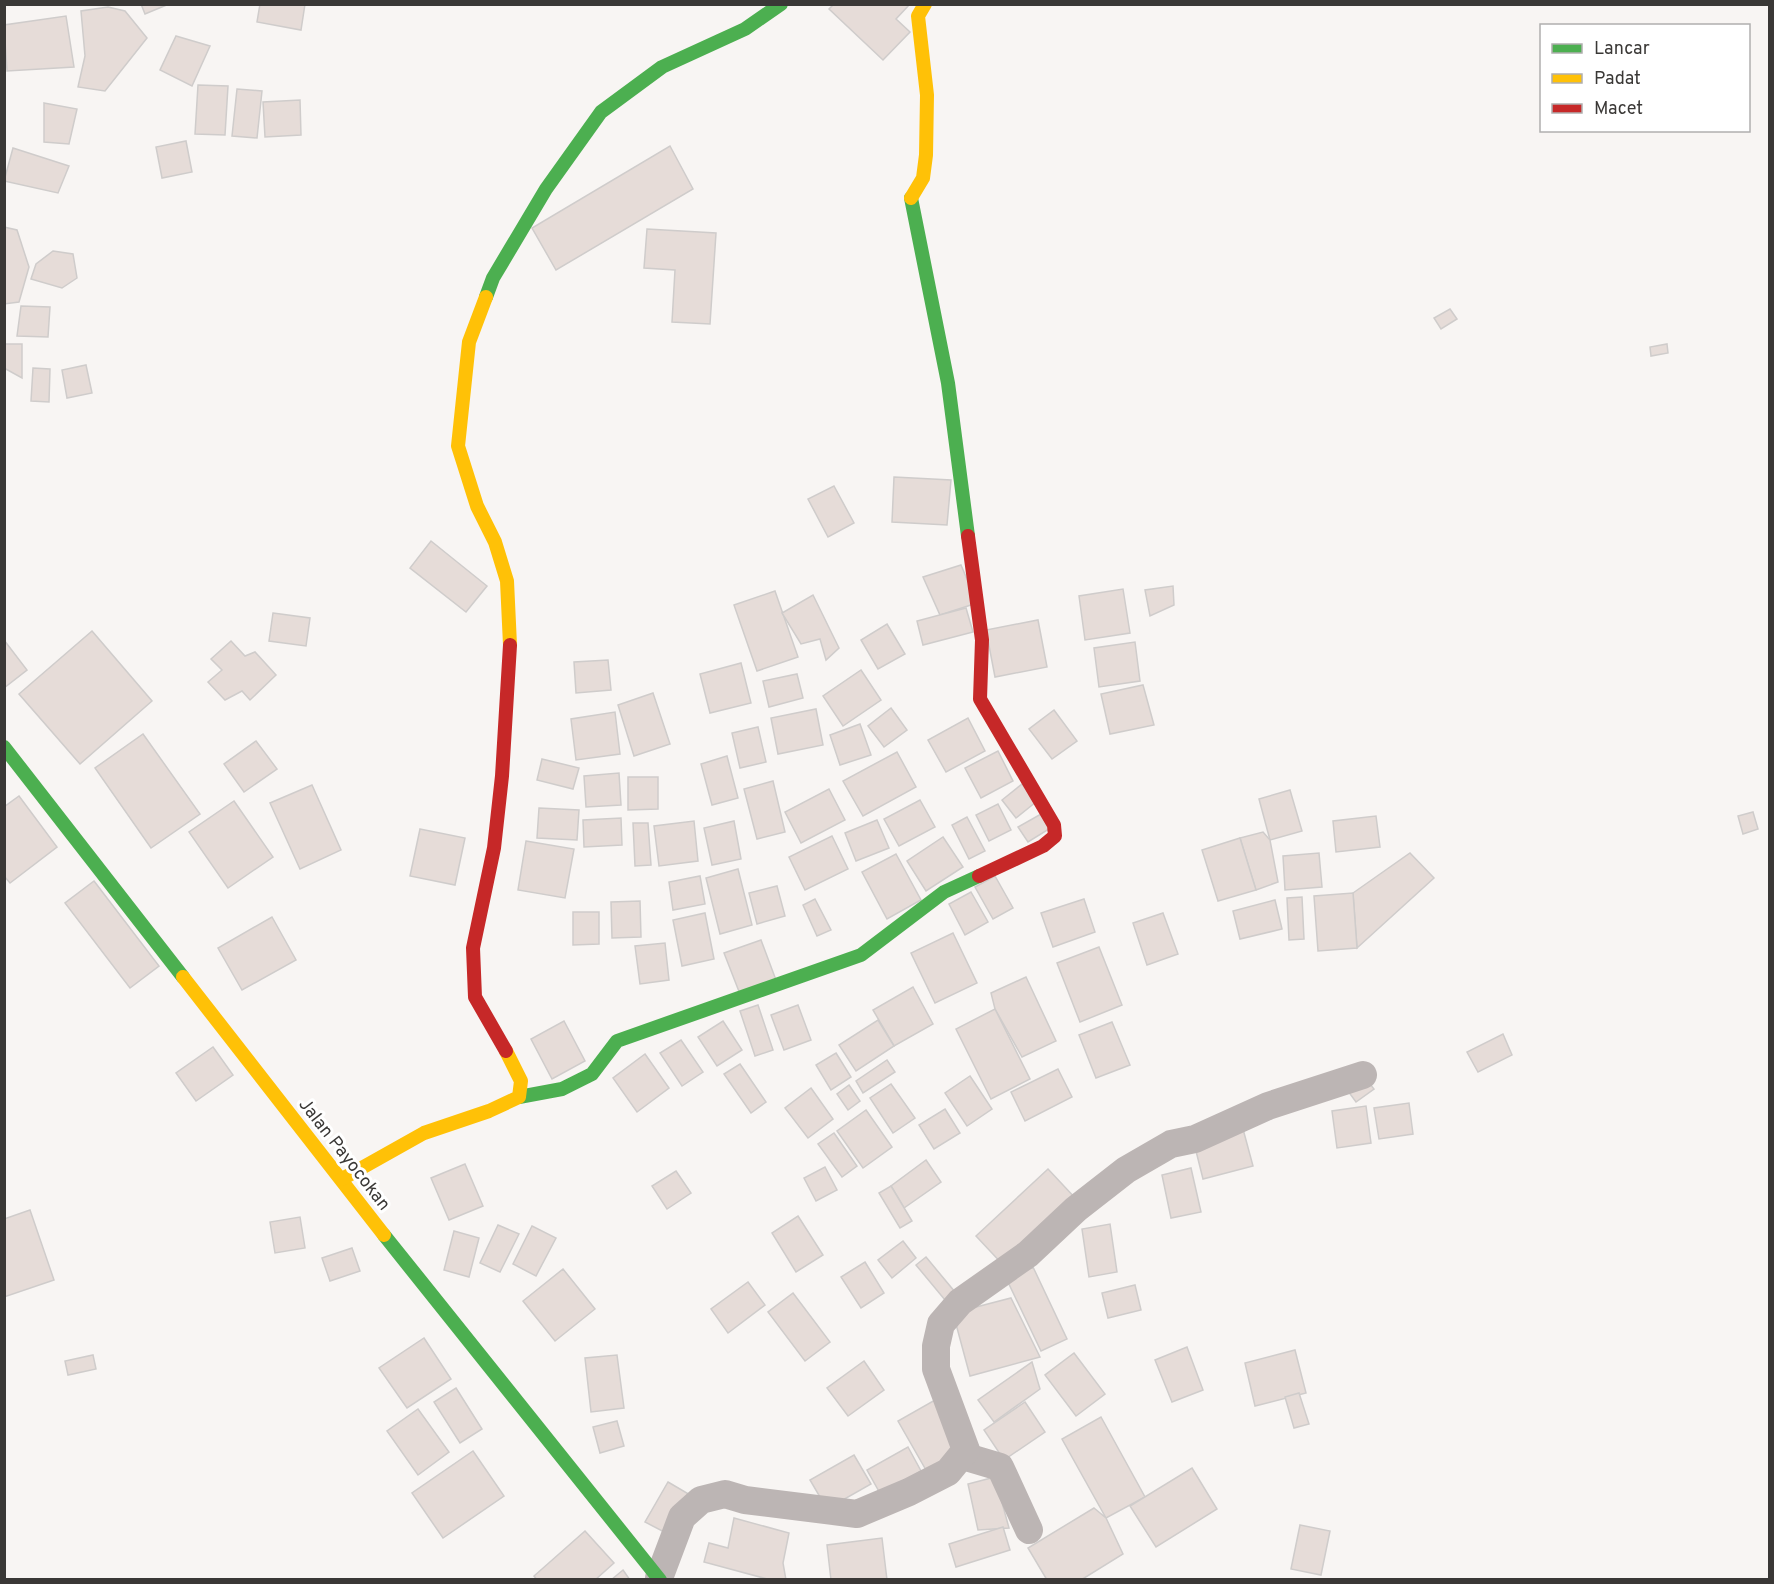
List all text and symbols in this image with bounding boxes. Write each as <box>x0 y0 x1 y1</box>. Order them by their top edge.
legend <box>1540 24 1750 132</box>
text: Lancar <box>1594 38 1650 61</box>
text: Padat <box>1594 68 1641 91</box>
text: Macet <box>1594 98 1643 121</box>
street label: Jalan Payocokan <box>293 1094 395 1216</box>

